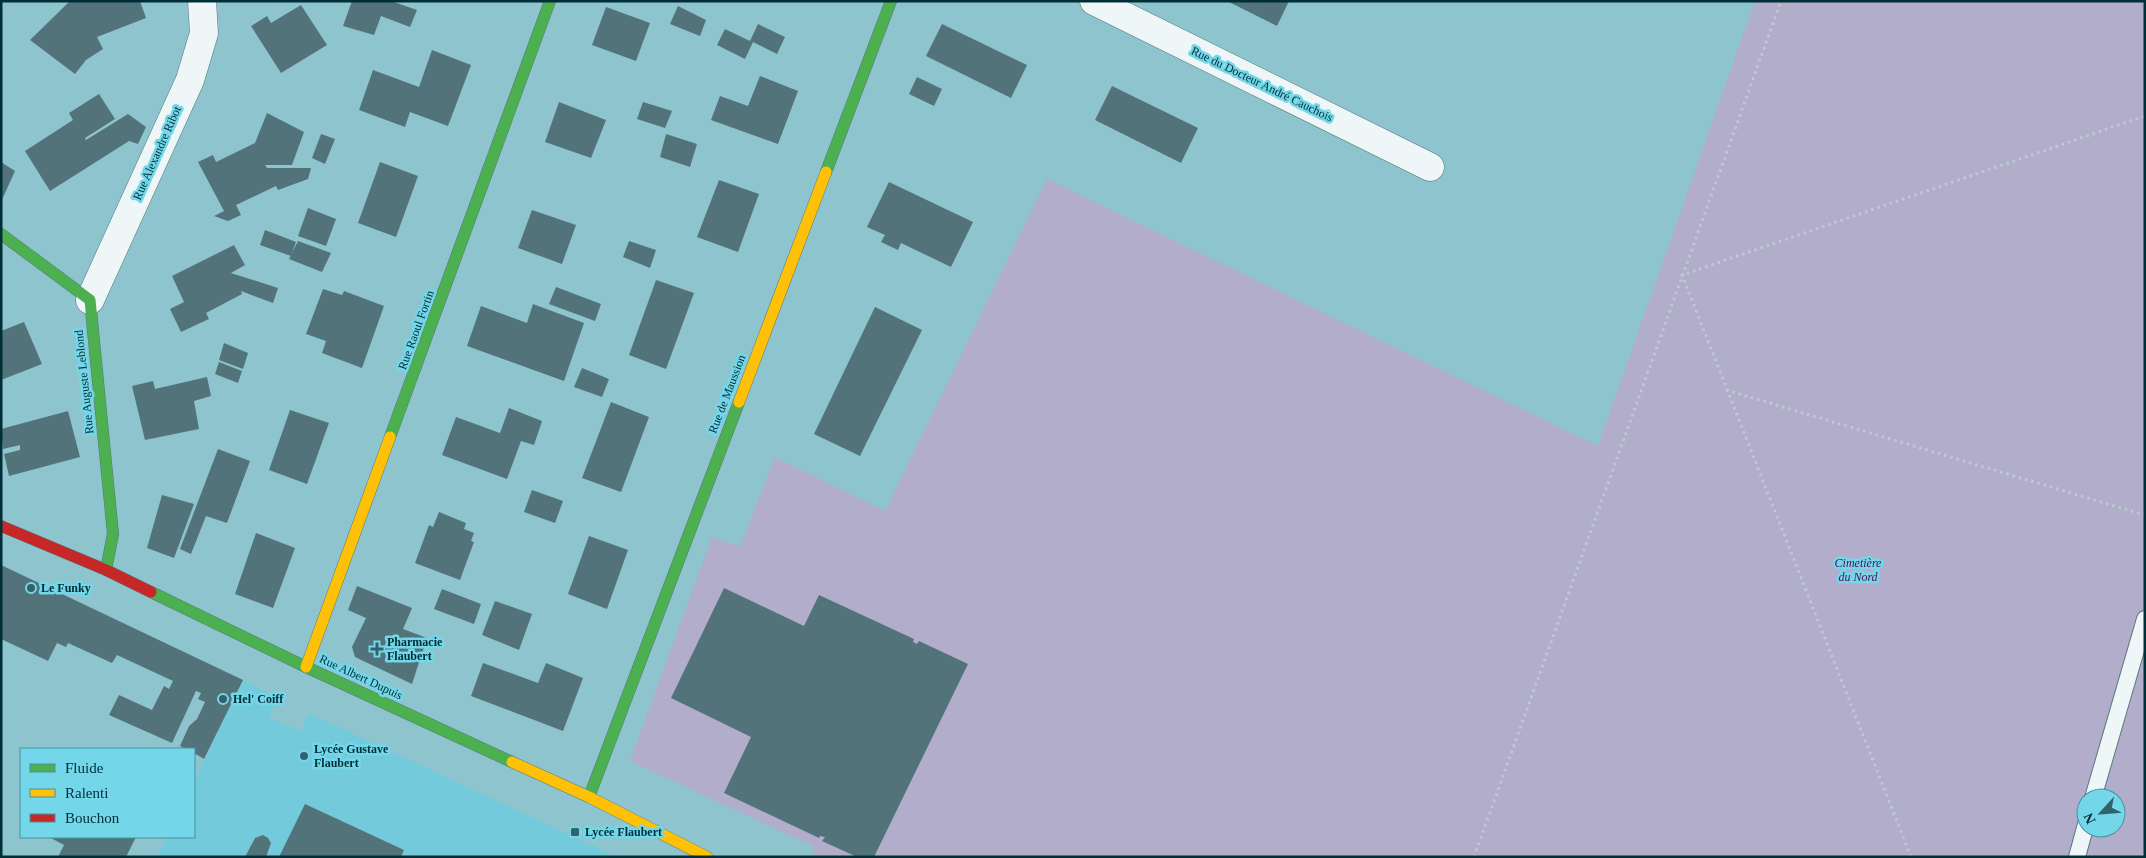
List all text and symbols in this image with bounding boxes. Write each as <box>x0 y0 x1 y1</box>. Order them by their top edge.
street label: Rue du Docteur André Cauchois <box>1189 44 1335 125</box>
street label: Rue Alexandre Ribot <box>130 103 184 202</box>
street label: Rue Raoul Fortin <box>395 288 437 372</box>
street label: Rue Auguste Leblond <box>72 329 96 435</box>
street label: Rue de Maussion <box>706 353 748 435</box>
park label: Cimetière du Nord <box>1835 556 1882 584</box>
place label: Le Funky <box>41 581 91 595</box>
marker: Le Funky <box>25 582 37 594</box>
place label: Pharmacie Flaubert <box>387 635 443 663</box>
marker: Pharmacie Flaubert <box>371 643 383 655</box>
street label: Rue Albert Dupuis <box>317 652 405 702</box>
place label: Hel' Coiff <box>233 692 284 706</box>
marker: Hel' Coiff <box>217 693 229 705</box>
place label: Lycée Gustave Flaubert <box>314 742 389 770</box>
legend <box>20 748 195 838</box>
marker: Lycée Gustave Flaubert <box>298 750 310 762</box>
text: Fluide <box>65 760 104 776</box>
text: Ralenti <box>65 785 108 801</box>
north arrow <box>2076 788 2126 838</box>
text: Bouchon <box>65 810 120 826</box>
text: N <box>2081 811 2099 826</box>
place label: Lycée Flaubert <box>585 825 662 839</box>
marker: Lycée Flaubert <box>569 826 581 838</box>

